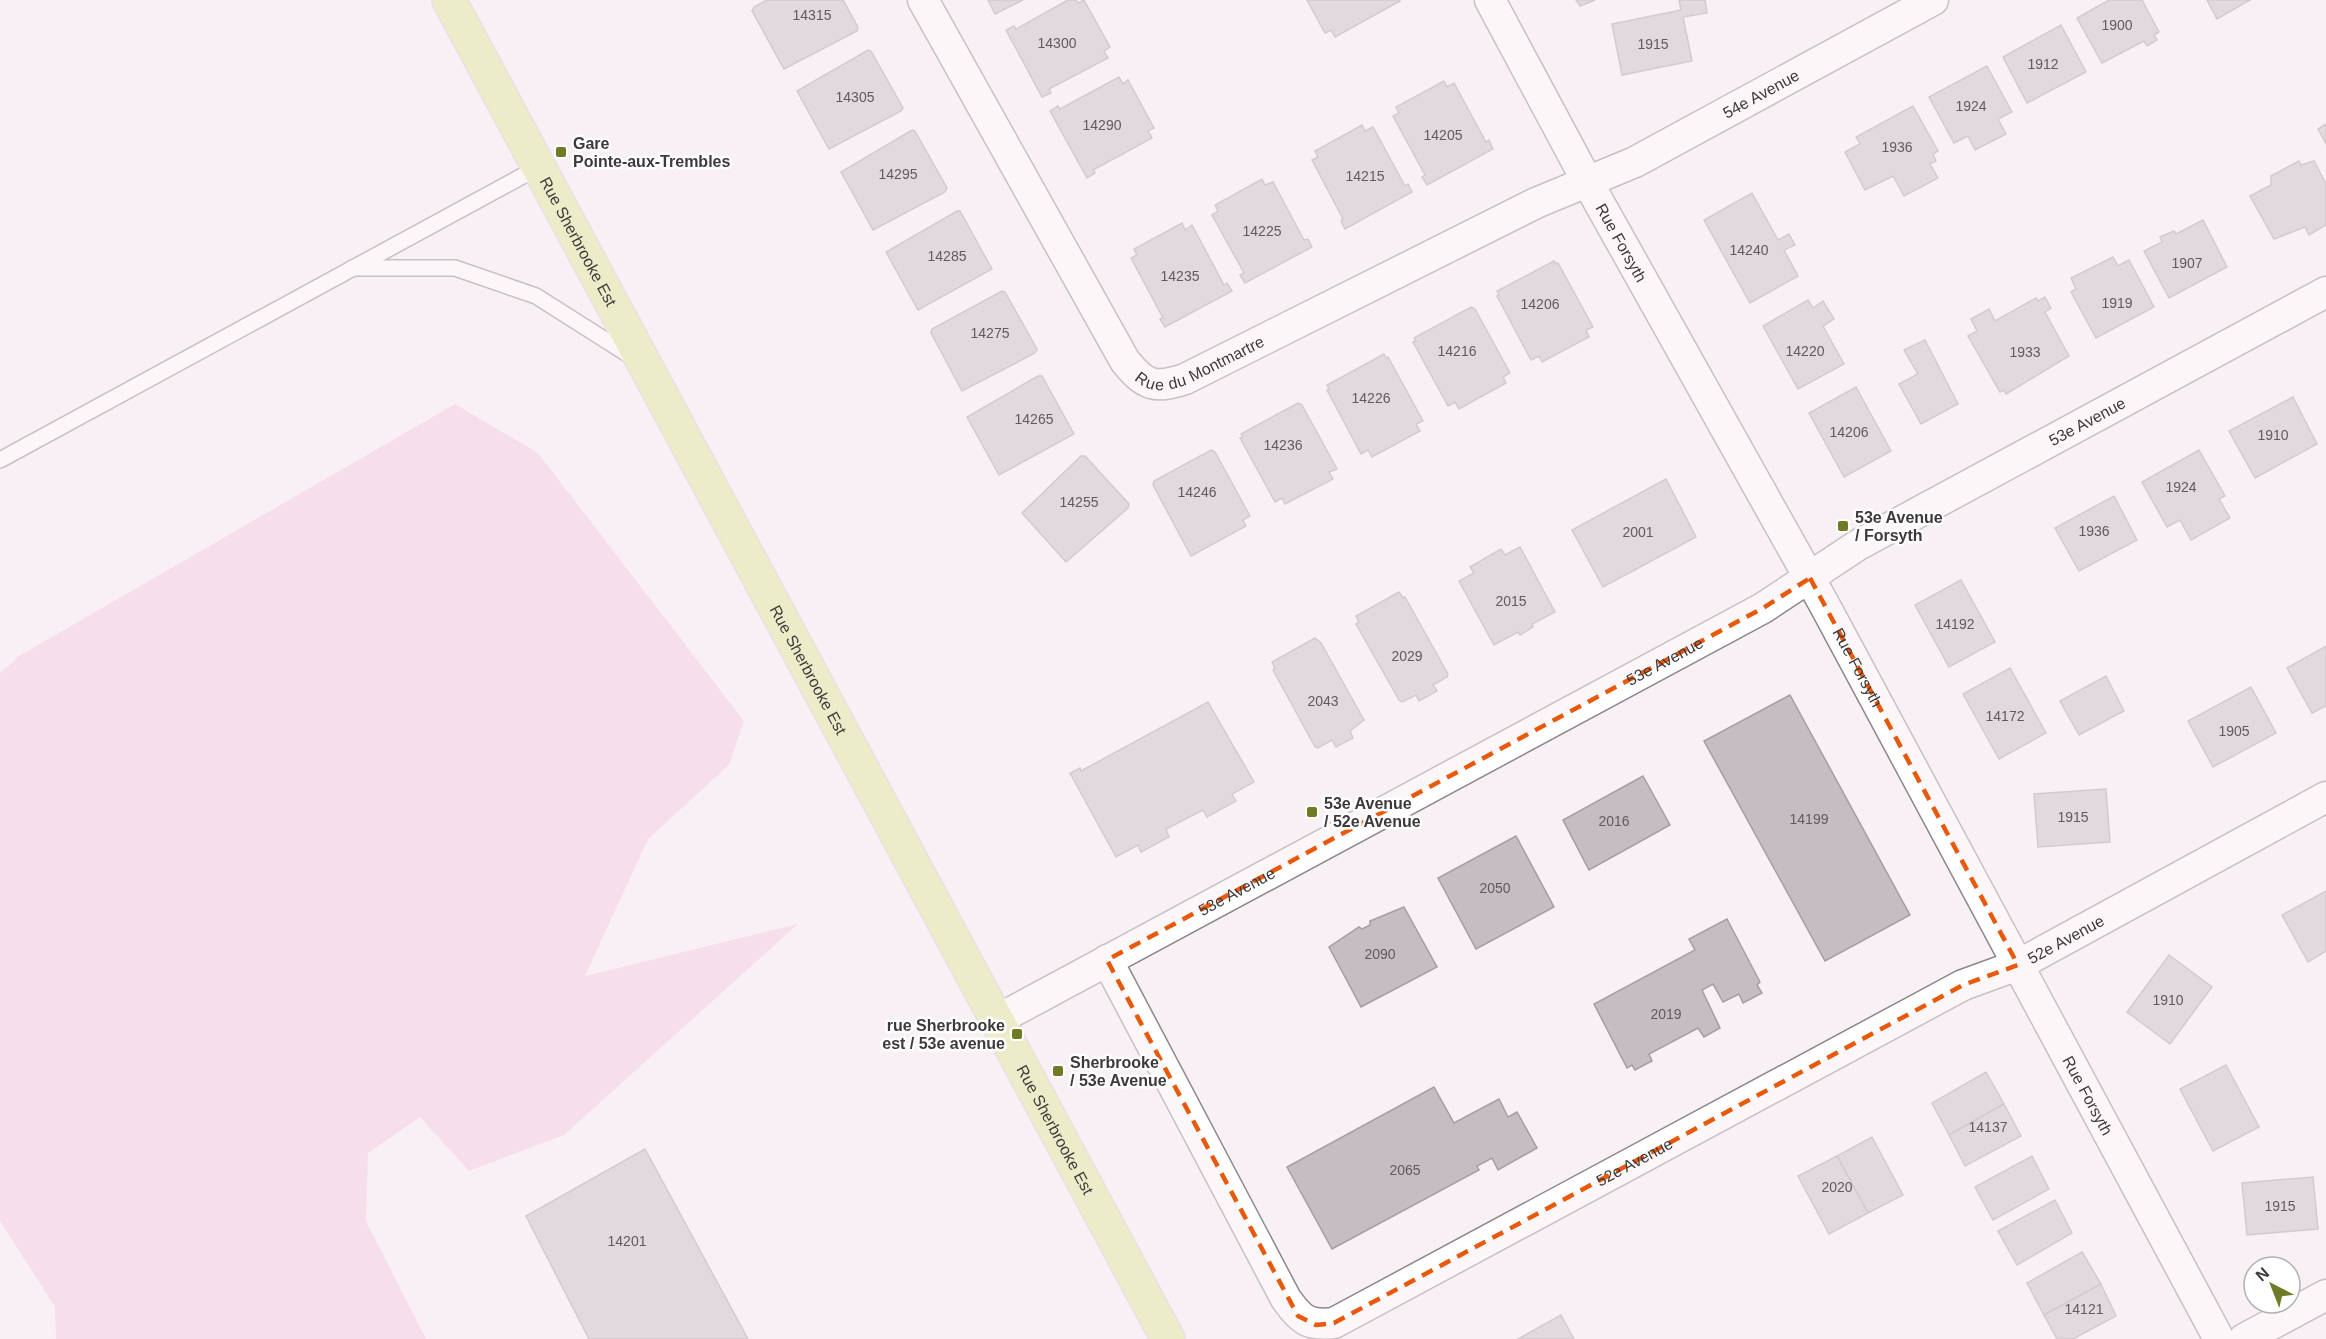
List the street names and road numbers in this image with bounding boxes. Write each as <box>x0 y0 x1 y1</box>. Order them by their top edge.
street label: 54e Avenue <box>1720 66 1802 122</box>
street label: Rue Sherbrooke Est <box>537 174 620 310</box>
street label: Rue Forsyth <box>1592 201 1650 285</box>
street label: Rue du Montmartre <box>1132 333 1267 393</box>
street label: 53e Avenue <box>2046 394 2128 449</box>
street label: Rue Sherbrooke Est <box>767 602 850 738</box>
street label: Rue Forsyth <box>1829 625 1886 710</box>
street label: 53e Avenue <box>1624 634 1706 689</box>
street label: 53e Avenue <box>1196 864 1278 919</box>
street label: 52e Avenue <box>2025 912 2107 967</box>
street label: Rue Forsyth <box>2059 1053 2116 1138</box>
street label: Rue Sherbrooke Est <box>1013 1062 1097 1198</box>
street label: 52e Avenue <box>1593 1135 1676 1190</box>

